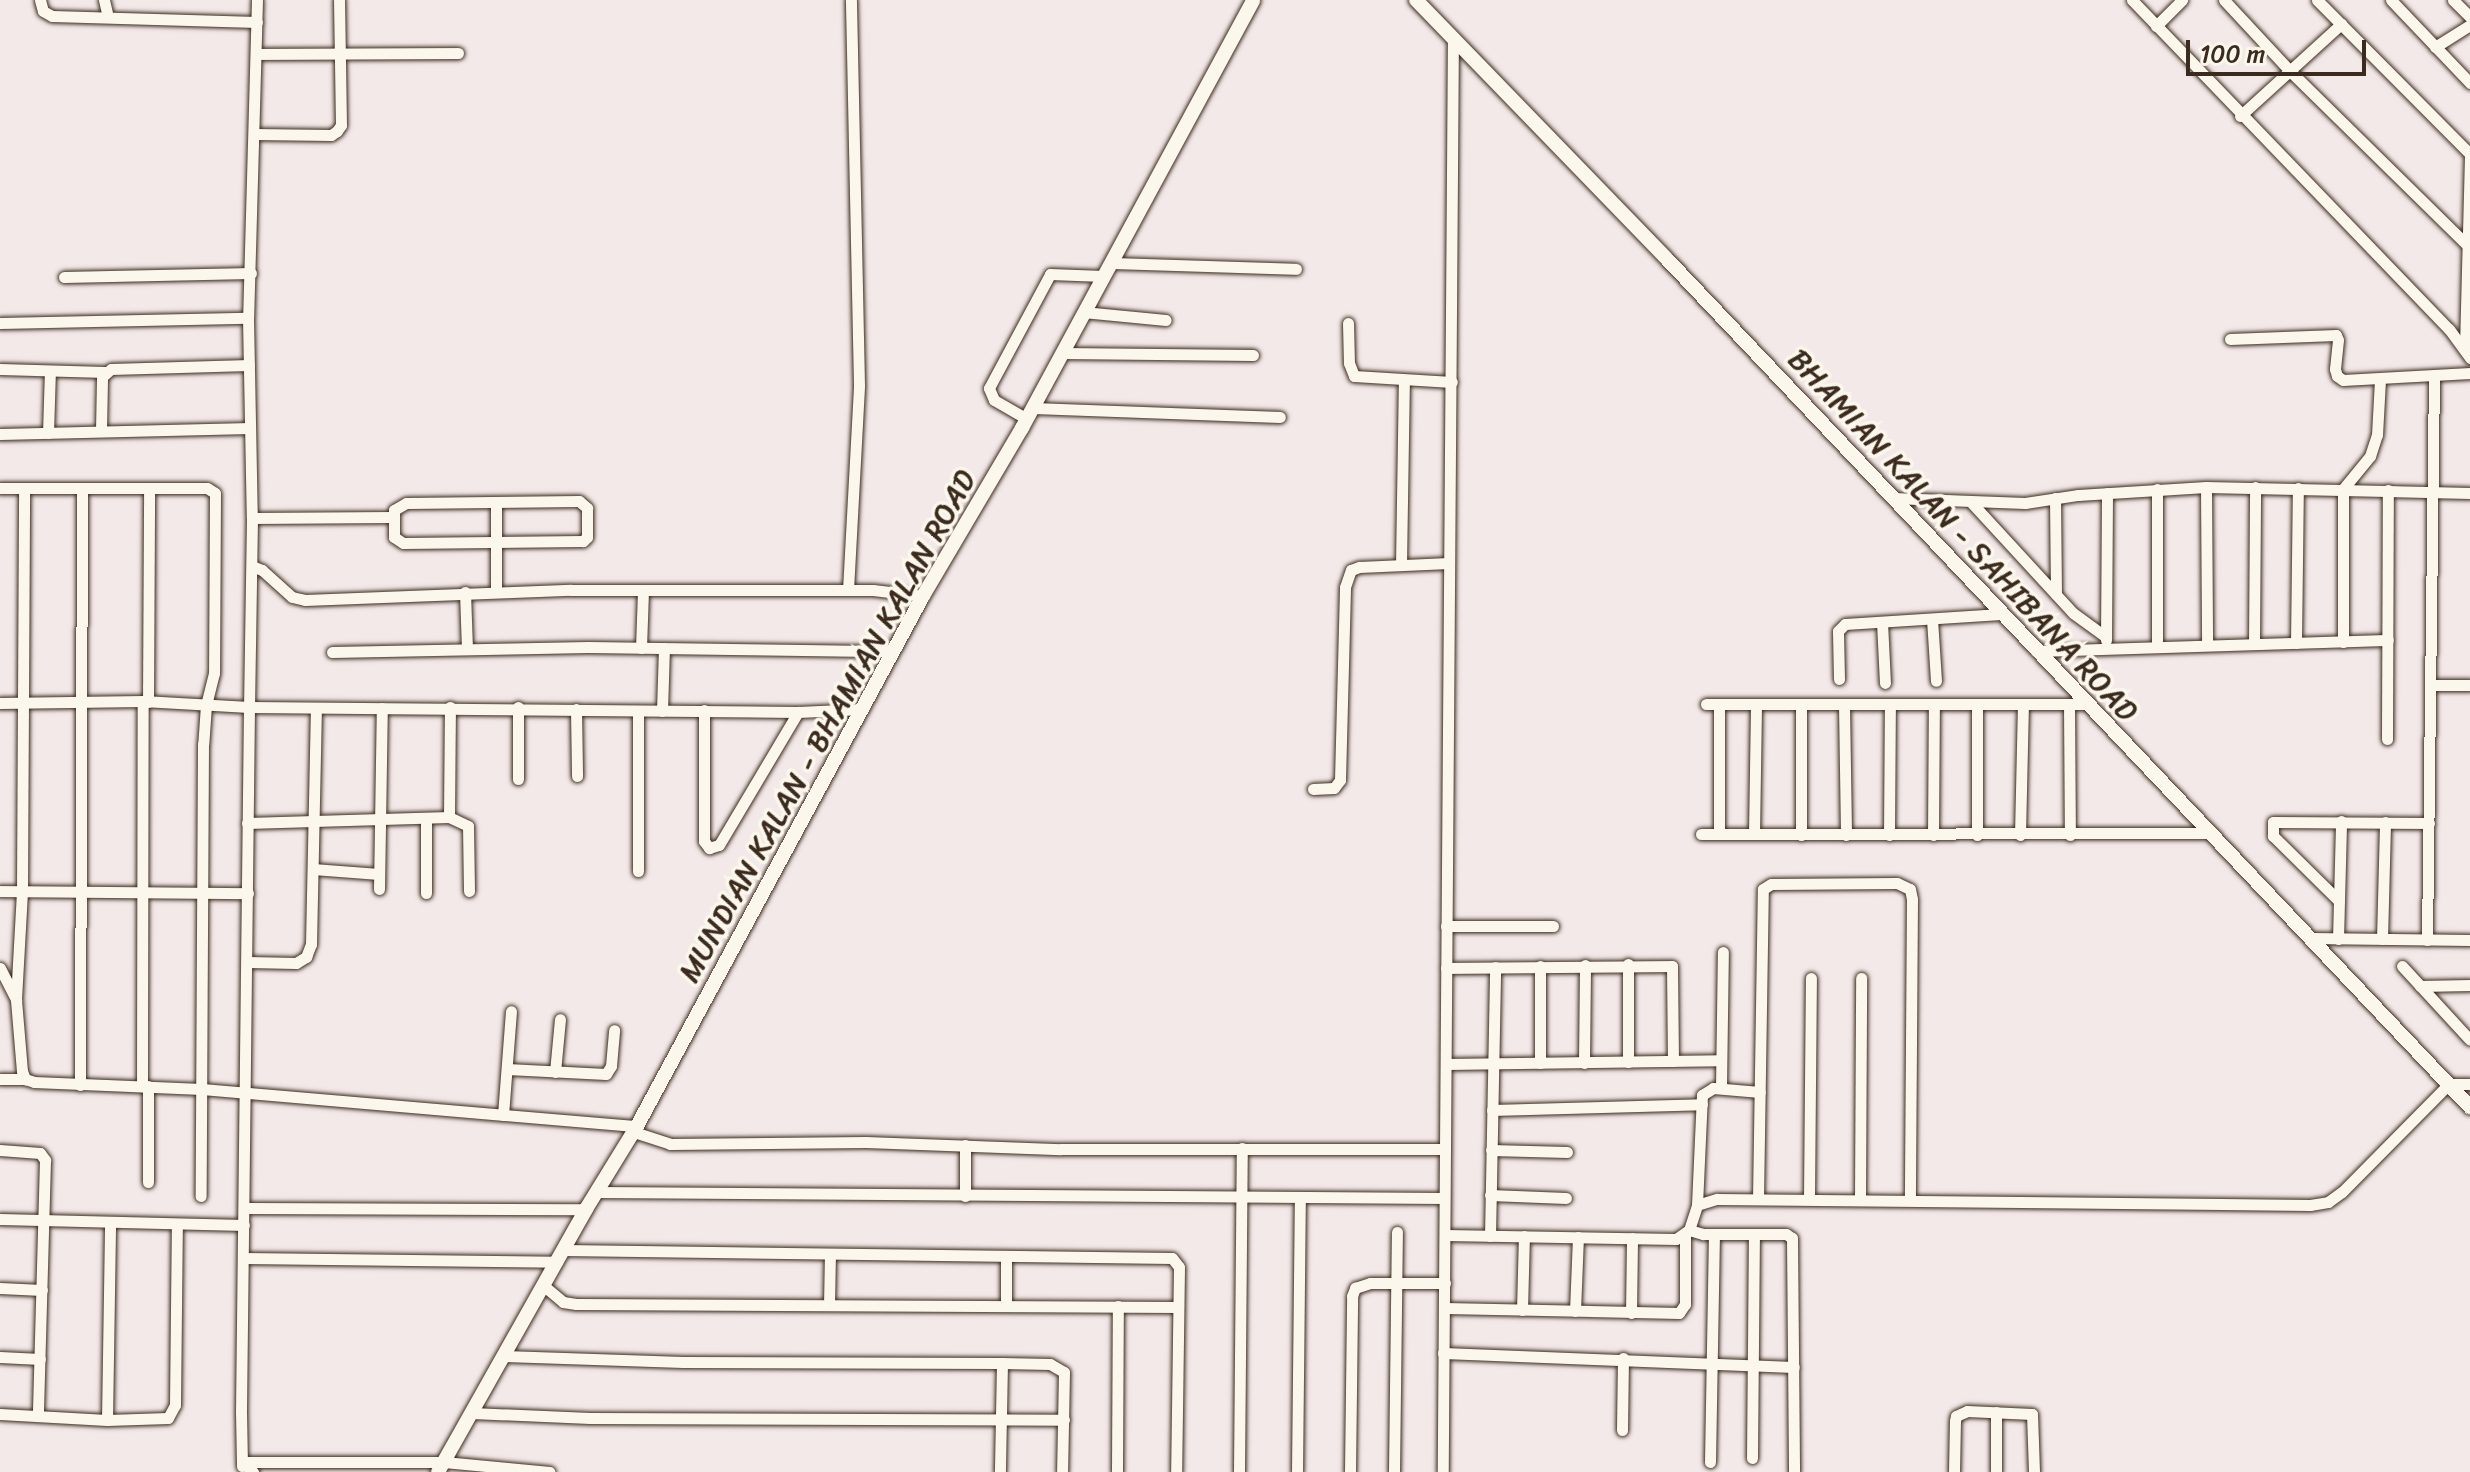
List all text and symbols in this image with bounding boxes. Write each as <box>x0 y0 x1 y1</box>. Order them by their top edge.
scale bar <box>2190 24 2370 74</box>
text: 100 m <box>2200 33 2265 75</box>
street label: BHAMIAN KALAN - SAHIBANA ROAD <box>1781 342 2145 728</box>
street label: MUNDIAN KALAN - BHAMIAN KALAN ROAD <box>671 464 983 988</box>

